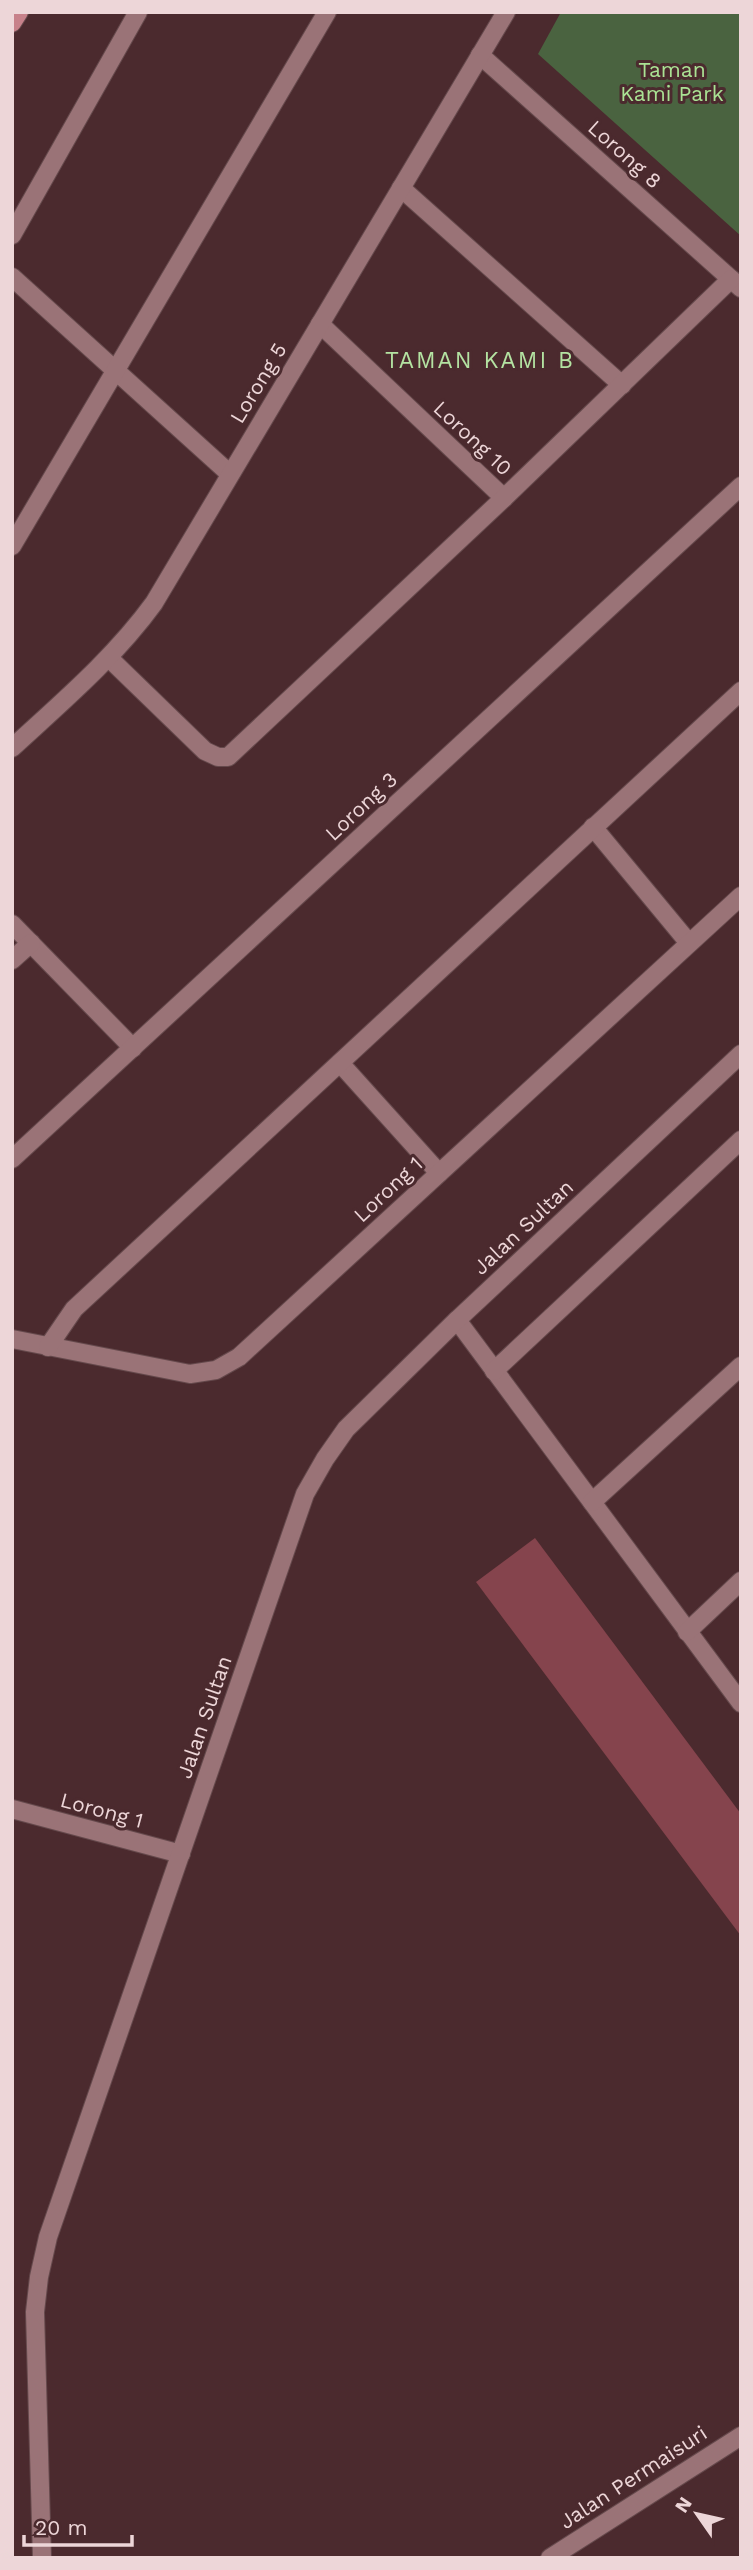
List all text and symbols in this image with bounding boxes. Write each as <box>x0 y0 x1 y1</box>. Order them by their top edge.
park label: Taman Kami Park <box>620 57 724 106</box>
street label: Lorong 8 <box>583 115 667 193</box>
street label: Lorong 5 <box>224 338 292 428</box>
district label: TAMAN KAMI B <box>385 347 575 374</box>
street label: Lorong 10 <box>429 395 517 481</box>
street label: Lorong 3 <box>320 766 402 846</box>
street label: Lorong 1 <box>348 1151 428 1227</box>
street label: Jalan Sultan <box>468 1174 578 1280</box>
street label: Jalan Sultan <box>171 1652 237 1782</box>
street label: Lorong 1 <box>58 1787 146 1833</box>
street label: Jalan Permaisuri <box>555 2420 711 2534</box>
north arrow <box>662 2479 732 2549</box>
text: N <box>670 2493 697 2517</box>
scale bar <box>24 2504 133 2548</box>
text: 20 m <box>35 2515 87 2540</box>

